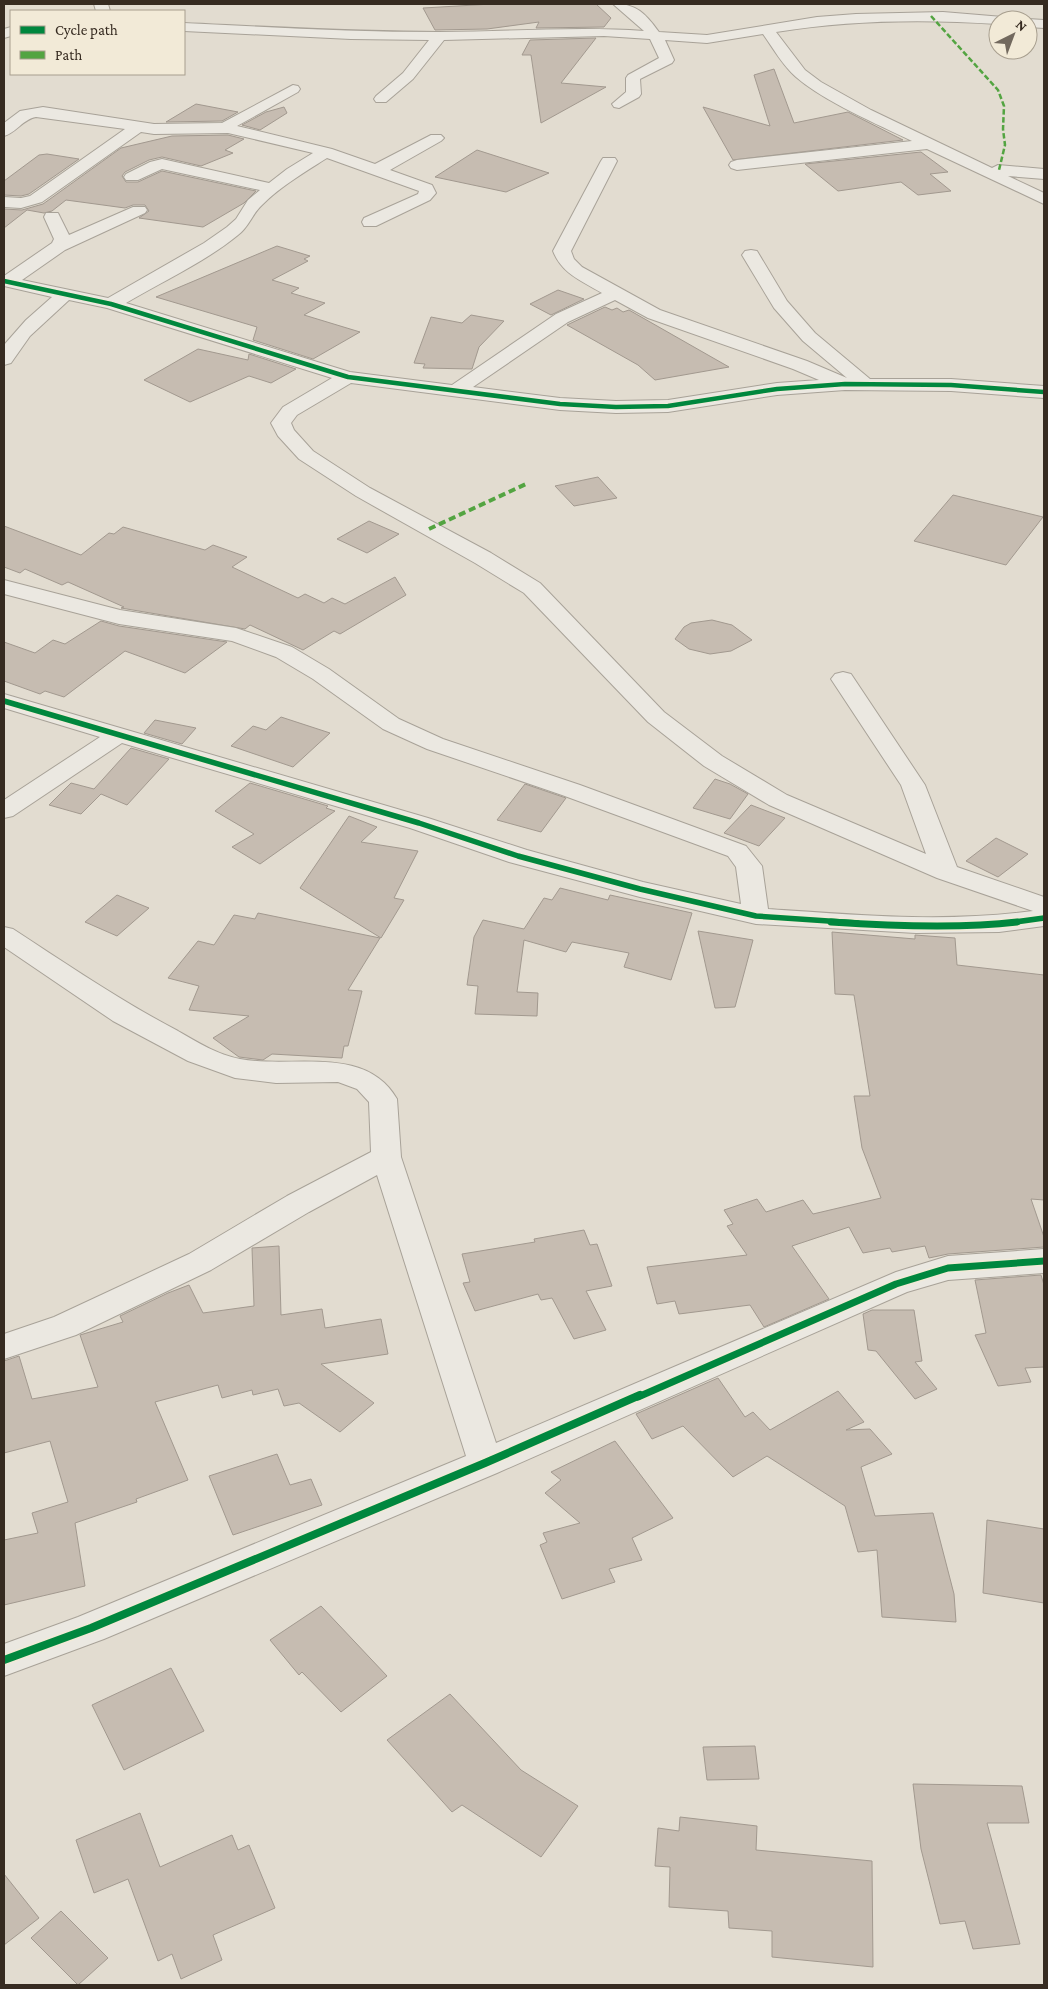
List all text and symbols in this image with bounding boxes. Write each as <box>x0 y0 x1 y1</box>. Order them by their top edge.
legend <box>10 10 185 75</box>
north arrow <box>988 10 1038 60</box>
text: N <box>1013 16 1031 35</box>
text: Cycle path <box>55 22 118 39</box>
text: Path <box>55 47 82 63</box>

